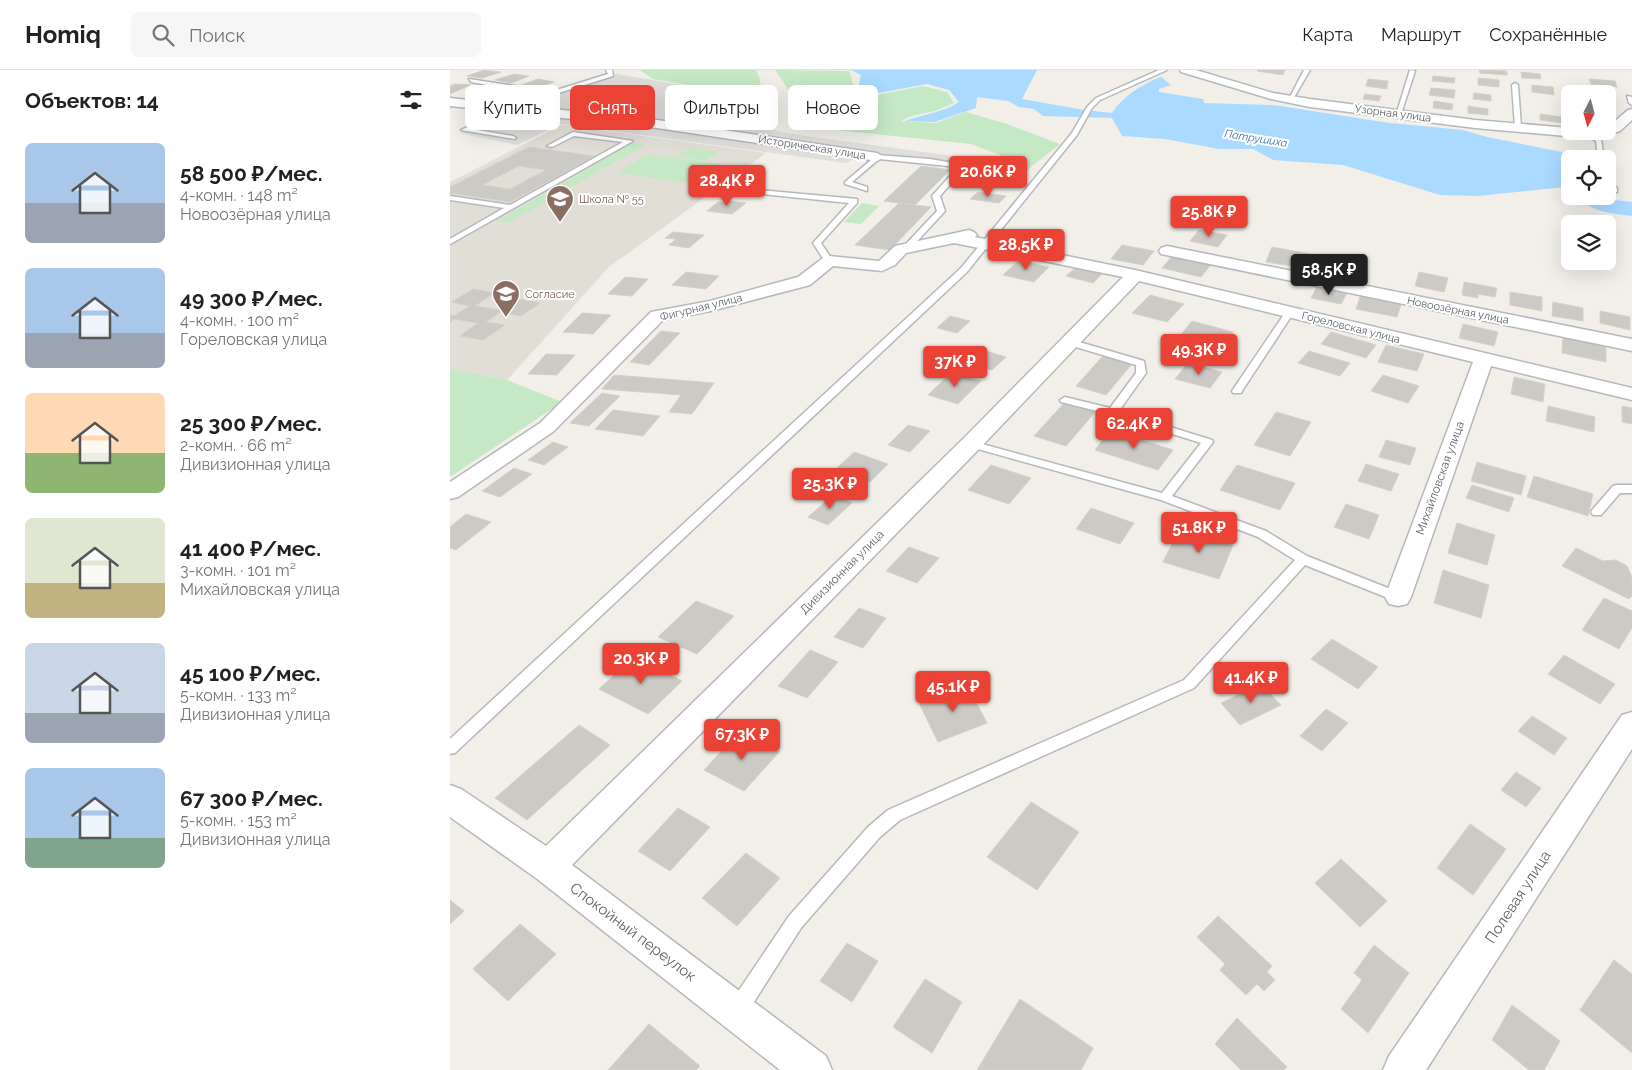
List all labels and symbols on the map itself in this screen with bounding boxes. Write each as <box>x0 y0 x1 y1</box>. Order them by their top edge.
north arrow <box>1561 85 1616 140</box>
street label: Узорная улица <box>1354 102 1432 125</box>
water label: Патрушиха <box>1224 127 1289 150</box>
street label: Историческая улица <box>757 133 867 162</box>
pin: 20.6K ₽ <box>942 156 1034 198</box>
pin: 28.4K ₽ <box>681 164 773 207</box>
school or university icon: Школа № 55 <box>545 184 575 223</box>
place label: Школа № 55 <box>579 193 644 206</box>
pin: 25.8K ₽ <box>1163 196 1255 238</box>
pin: 28.5K ₽ <box>980 228 1072 271</box>
pin: 58.5K ₽ <box>1283 254 1375 296</box>
school or university icon: Согласие <box>491 279 521 318</box>
place label: Согласие <box>525 288 575 301</box>
street label: Фигурная улица <box>659 291 744 324</box>
street label: Новоозёрная улица <box>1406 294 1510 327</box>
street label: Гореловская улица <box>1300 309 1402 346</box>
pin: 49.3K ₽ <box>1153 334 1245 376</box>
pin: 37K ₽ <box>920 346 990 388</box>
pin: 62.4K ₽ <box>1088 408 1180 450</box>
street label: Михайловская улица <box>1413 419 1467 537</box>
pin: 25.3K ₽ <box>784 468 876 510</box>
pin: 51.8K ₽ <box>1153 512 1245 554</box>
street label: Дивизионная улица <box>797 527 887 617</box>
pin: 20.3K ₽ <box>595 642 687 685</box>
pin: 41.4K ₽ <box>1205 662 1297 704</box>
pin: 45.1K ₽ <box>907 670 999 713</box>
pin: 67.3K ₽ <box>696 718 788 761</box>
street label: Полевая улица <box>1481 847 1555 947</box>
street label: Спокойный переулок <box>566 879 700 985</box>

